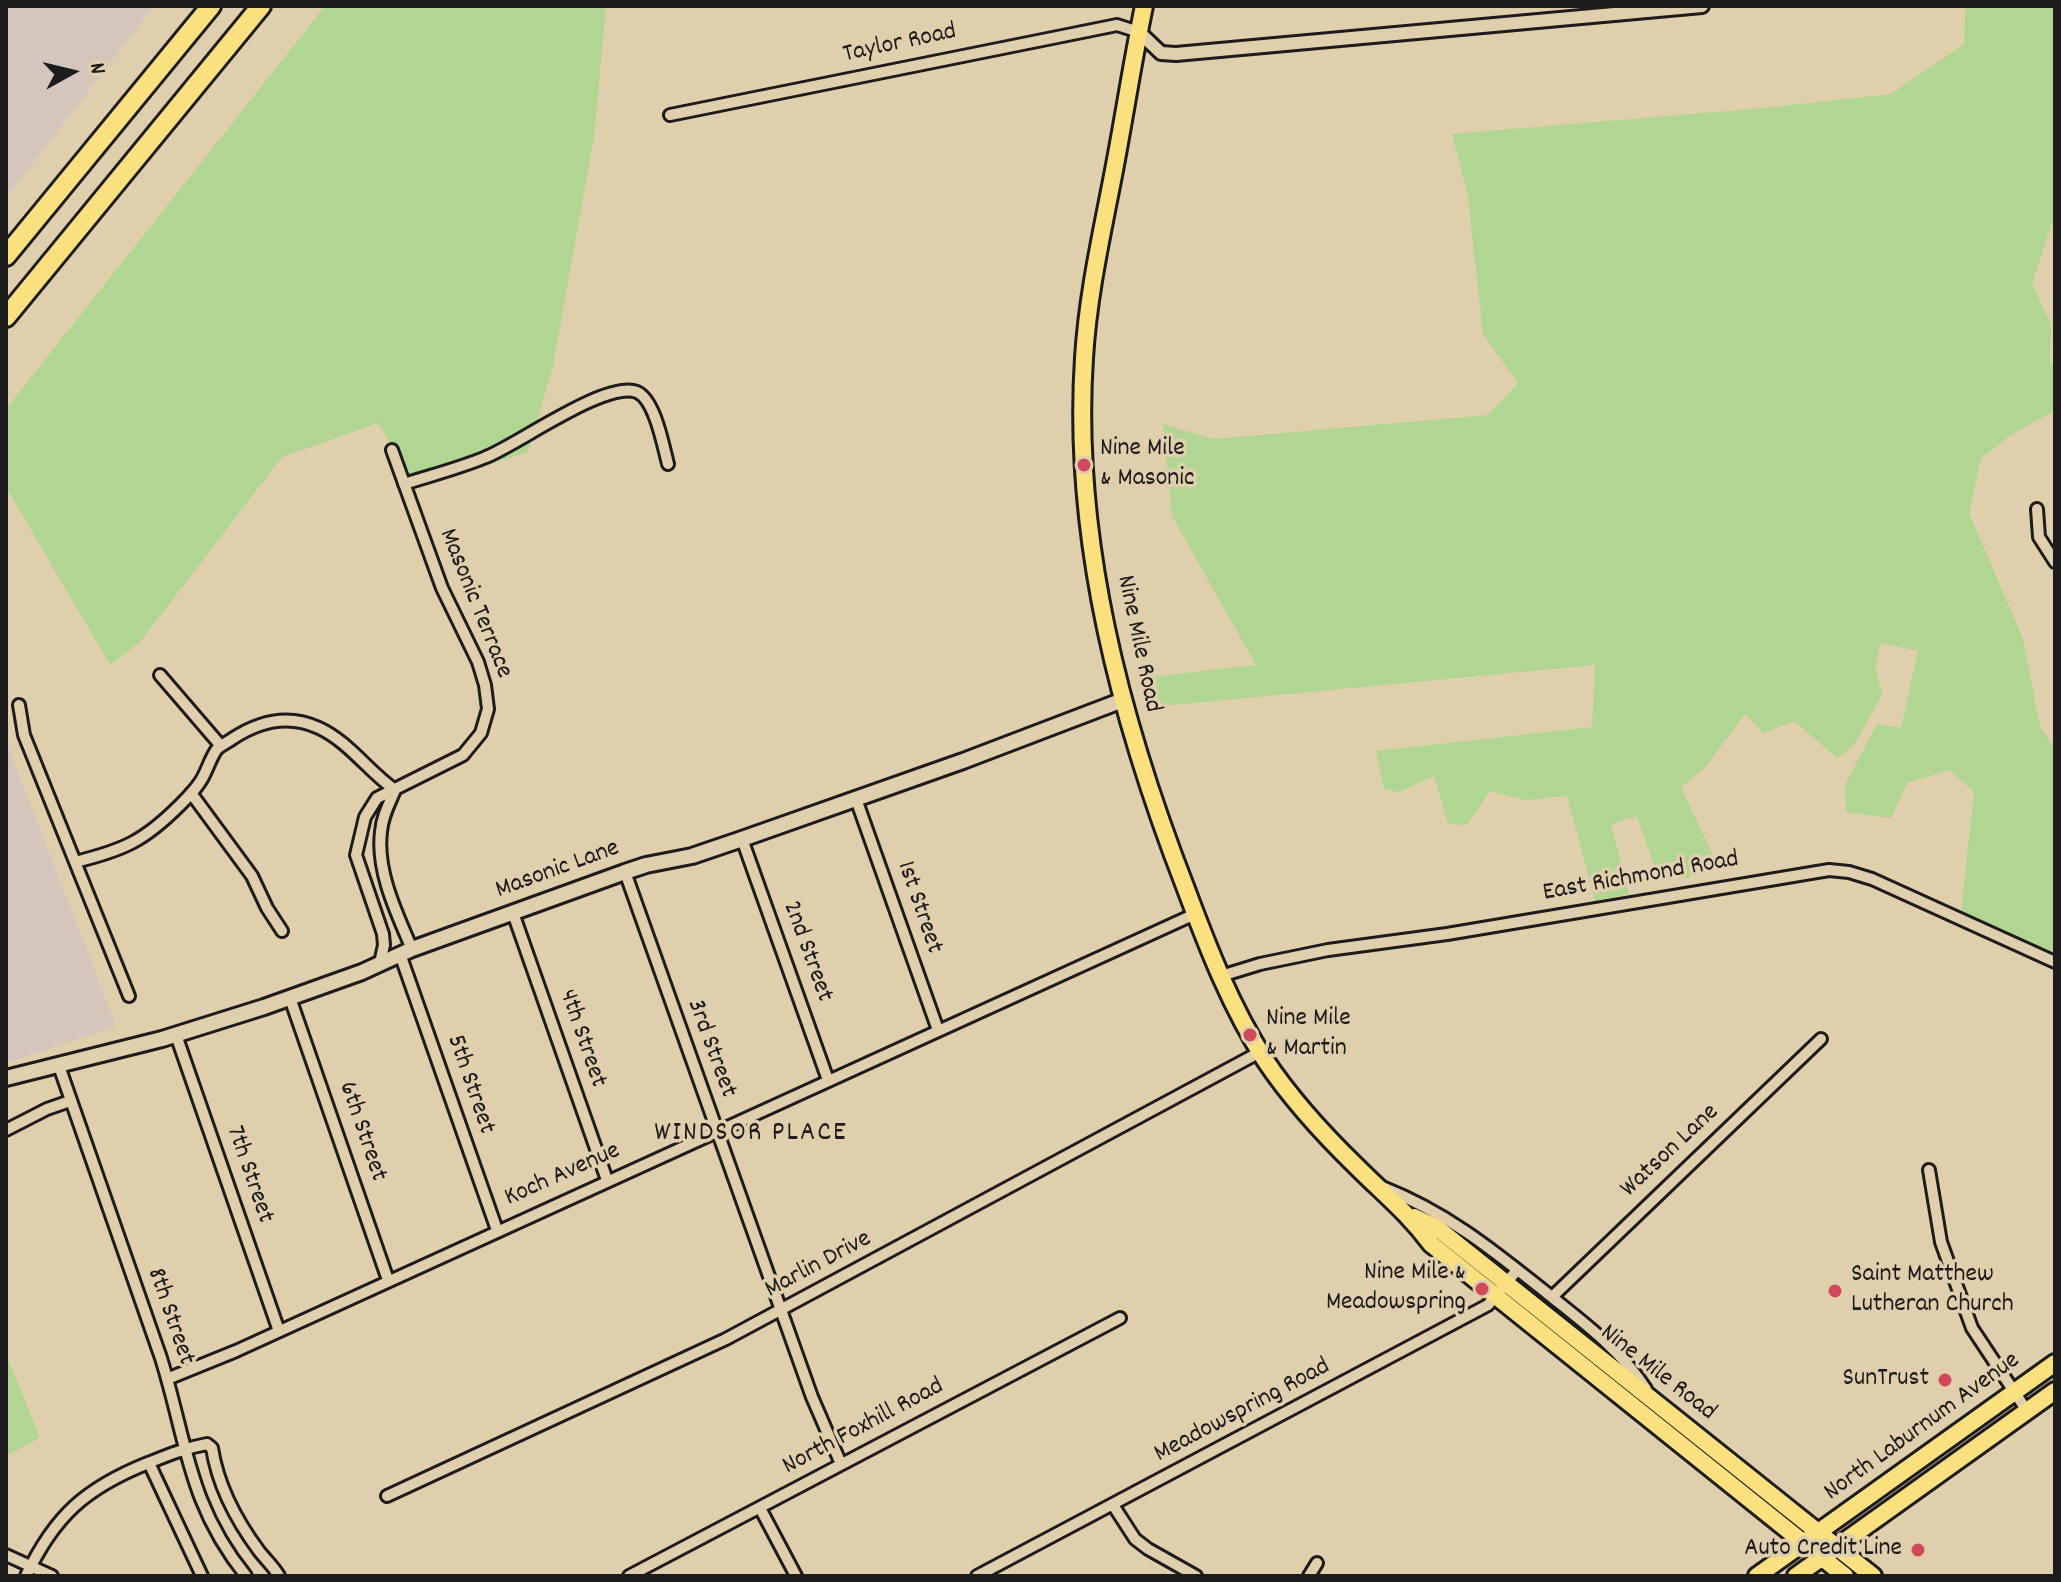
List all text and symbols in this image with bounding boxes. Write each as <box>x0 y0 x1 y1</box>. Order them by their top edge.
street label: Taylor Road <box>840 18 960 72</box>
north arrow <box>32 32 112 112</box>
text: N <box>80 61 112 76</box>
place label: Nine Mile & Masonic <box>1100 434 1195 496</box>
marker: Nine Mile & Masonic <box>1075 456 1093 474</box>
street label: Masonic Terrace <box>430 525 518 683</box>
street label: Nine Mile Road <box>1107 573 1167 715</box>
street label: Masonic Lane <box>492 834 624 908</box>
street label: East Richmond Road <box>1541 845 1741 911</box>
street label: 1st Street <box>888 858 948 958</box>
street label: 2nd Street <box>773 897 839 1007</box>
street label: 4th Street <box>550 986 612 1092</box>
street label: 3rd Street <box>678 995 742 1103</box>
place label: Nine Mile & Martin <box>1266 1004 1351 1066</box>
marker: Nine Mile & Martin <box>1241 1026 1259 1044</box>
street label: 5th Street <box>438 1031 500 1139</box>
street label: 6th Street <box>329 1078 393 1186</box>
street label: Watson Lane <box>1615 1098 1727 1206</box>
district label: WINDSOR PLACE <box>654 1118 848 1152</box>
street label: 7th Street <box>217 1122 279 1228</box>
street label: Koch Avenue <box>500 1137 626 1215</box>
street label: Marlin Drive <box>760 1225 878 1307</box>
place label: Nine Mile & Meadowspring <box>1326 1258 1466 1320</box>
place label: Saint Matthew Lutheran Church <box>1851 1260 2014 1322</box>
street label: 8th Street <box>138 1264 200 1370</box>
marker: Nine Mile & Meadowspring <box>1473 1280 1491 1298</box>
marker: Saint Matthew Lutheran Church <box>1826 1282 1844 1300</box>
street label: Nine Mile Road <box>1593 1319 1721 1429</box>
street label: North Laburnum Avenue <box>1819 1346 2027 1510</box>
street label: Meadowspring Road <box>1150 1353 1336 1471</box>
place label: SunTrust <box>1843 1364 1929 1396</box>
marker: SunTrust <box>1936 1371 1954 1389</box>
street label: North Foxhill Road <box>778 1372 950 1484</box>
place label: Auto Credit Line <box>1744 1534 1902 1566</box>
marker: Auto Credit Line <box>1909 1541 1927 1559</box>

